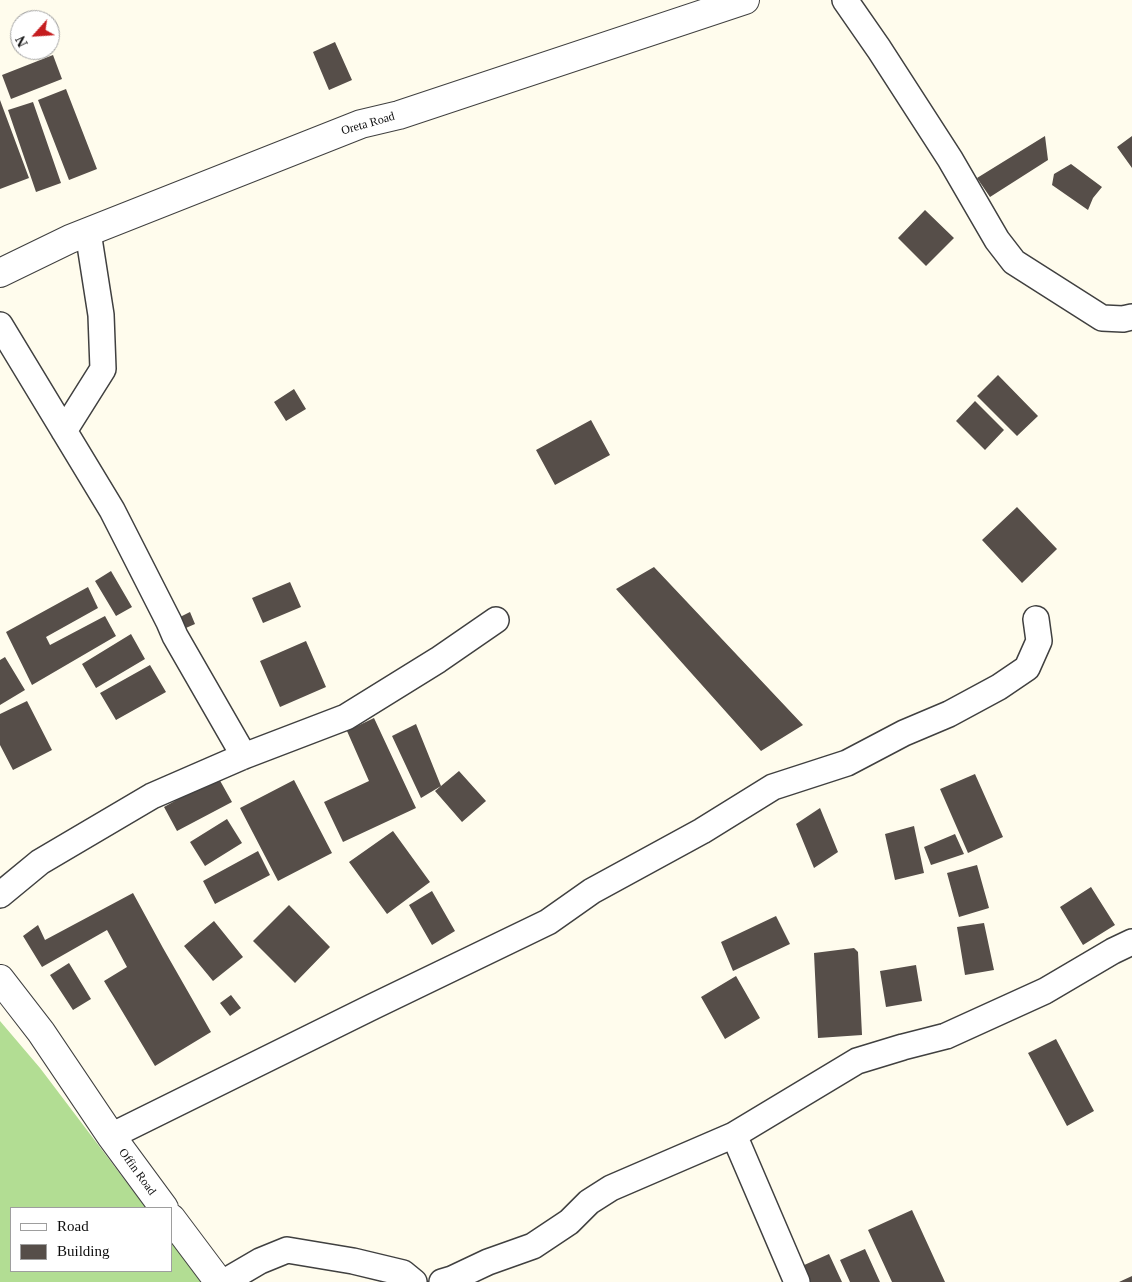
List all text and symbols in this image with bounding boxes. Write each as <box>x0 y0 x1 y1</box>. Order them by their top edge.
north arrow <box>10 10 60 60</box>
text: N <box>13 34 31 49</box>
street label: Oreta Road <box>340 110 396 138</box>
street label: Offin Road <box>115 1146 159 1198</box>
legend <box>10 1207 172 1272</box>
text: Road <box>57 1218 89 1234</box>
text: Building <box>57 1243 110 1259</box>

